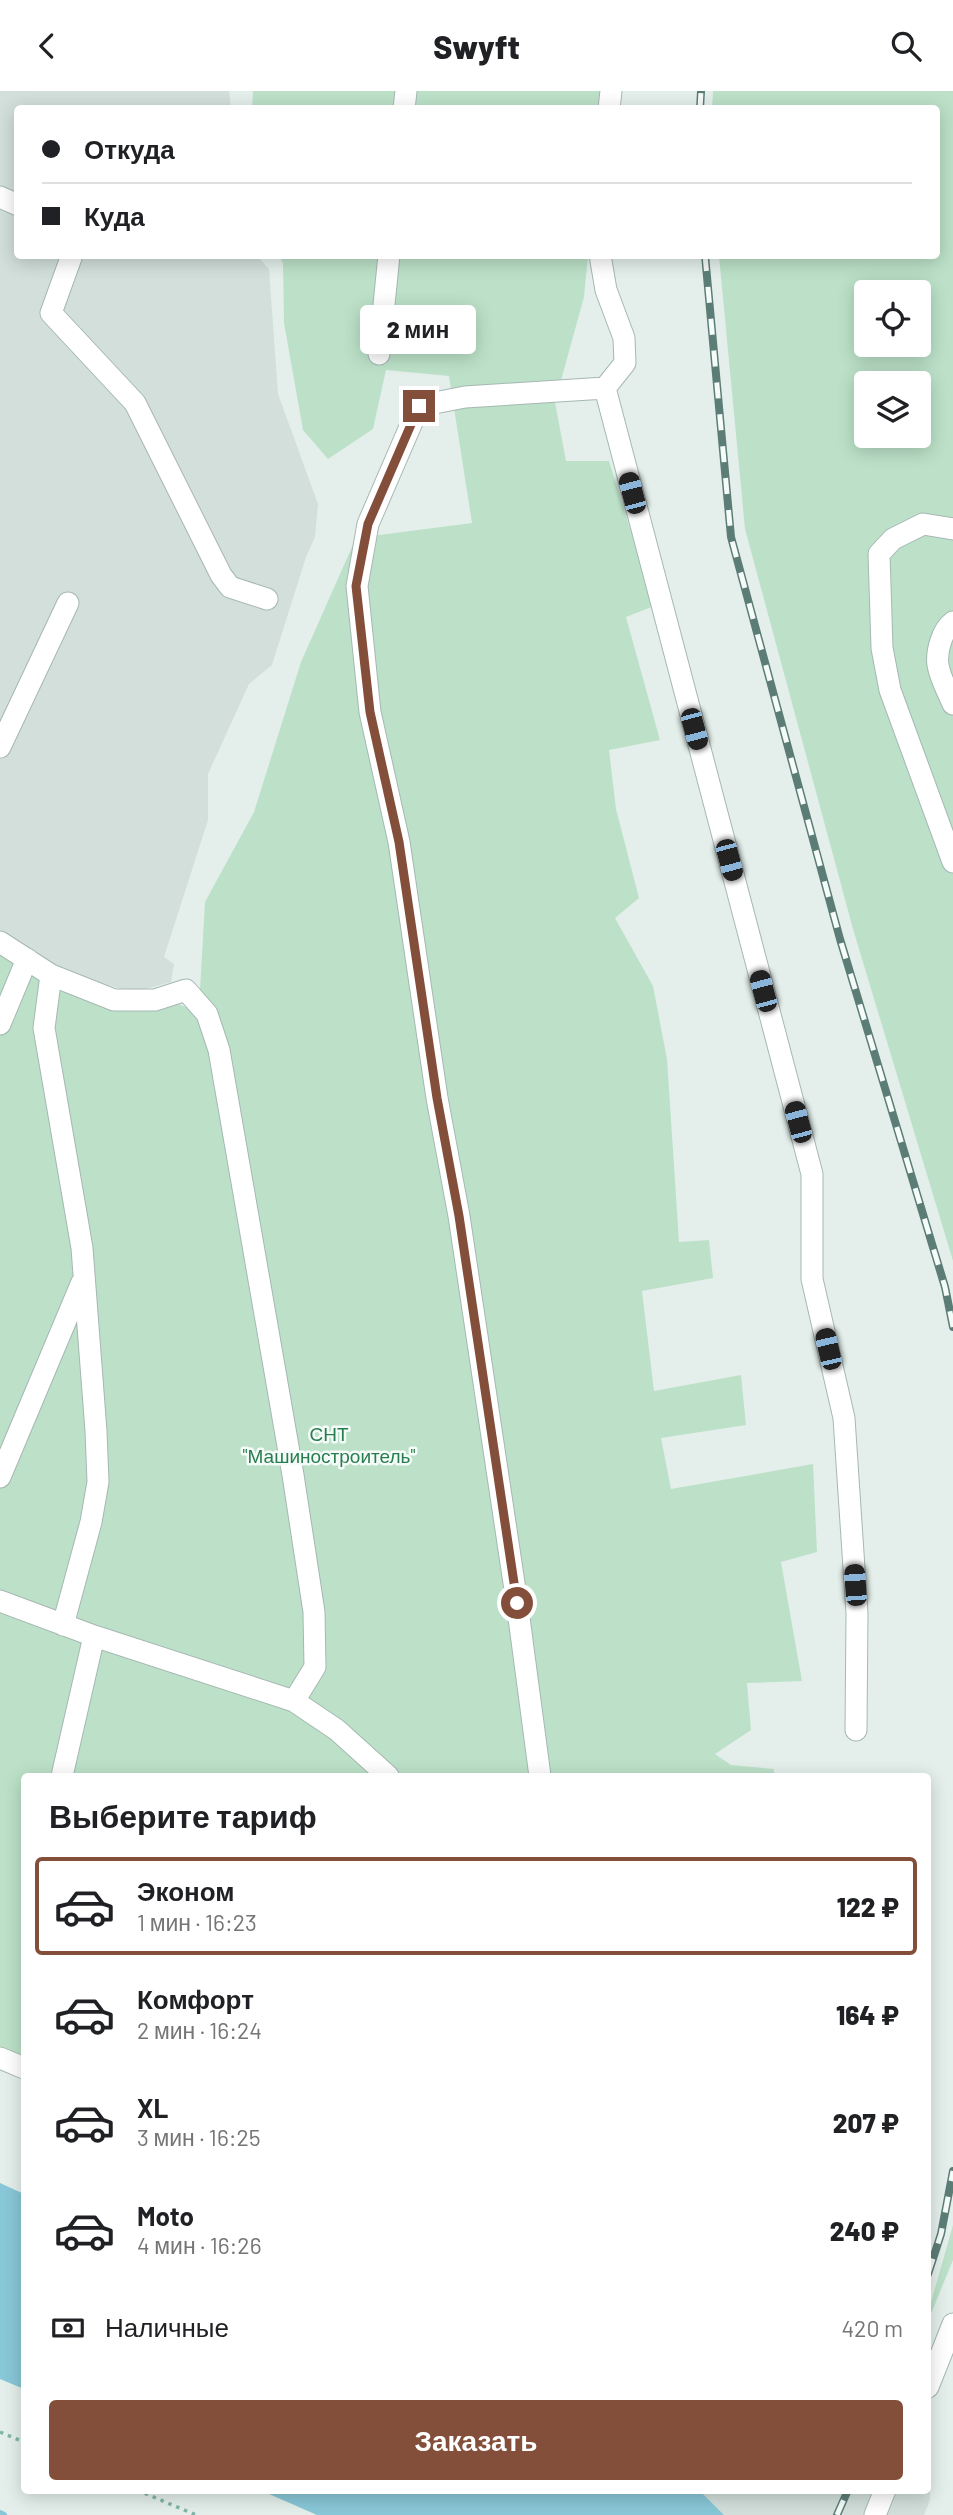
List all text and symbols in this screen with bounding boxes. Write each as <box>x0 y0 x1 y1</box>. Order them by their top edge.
icon: back <box>28 27 66 65</box>
text: Swyft <box>433 27 520 65</box>
icon: search <box>887 27 925 65</box>
text: Откуда <box>84 133 175 164</box>
text: Куда <box>84 200 145 231</box>
map controls <box>854 280 931 448</box>
button: locate <box>854 280 931 357</box>
callout: 2 мин <box>361 305 477 353</box>
text: 2 мин <box>387 315 449 343</box>
button: layers <box>854 371 931 448</box>
route end <box>403 390 435 422</box>
car <box>617 470 648 516</box>
car <box>679 706 710 752</box>
car <box>714 837 745 883</box>
car <box>748 968 779 1014</box>
car <box>783 1099 814 1145</box>
car <box>814 1326 843 1372</box>
park label: СНТ "Машиностроитель" <box>243 1422 415 1467</box>
car <box>844 1563 867 1607</box>
route start <box>501 1587 533 1619</box>
text: Выберите тариф <box>49 1796 317 1834</box>
icon: car <box>53 1875 116 1938</box>
text: Эконом <box>137 1875 235 1906</box>
text: 122 ₽ <box>837 1891 899 1922</box>
text: 1 мин · 16:23 <box>137 1908 257 1936</box>
icon: car <box>53 1983 116 2046</box>
text: Комфорт <box>137 1983 254 2014</box>
text: 164 ₽ <box>836 1999 899 2030</box>
text: 2 мин · 16:24 <box>137 2016 262 2044</box>
icon: car <box>53 2091 116 2154</box>
text: XL <box>137 2092 168 2123</box>
text: 207 ₽ <box>833 2107 899 2138</box>
text: 3 мин · 16:25 <box>137 2123 261 2151</box>
icon: car <box>53 2199 116 2262</box>
text: Moto <box>137 2200 194 2231</box>
text: 240 ₽ <box>830 2215 899 2246</box>
text: 4 мин · 16:26 <box>137 2231 262 2259</box>
icon: cash <box>49 2309 87 2347</box>
text: Наличные <box>105 2311 229 2342</box>
text: 420 m <box>841 2314 903 2342</box>
button: Заказать <box>49 2400 903 2480</box>

